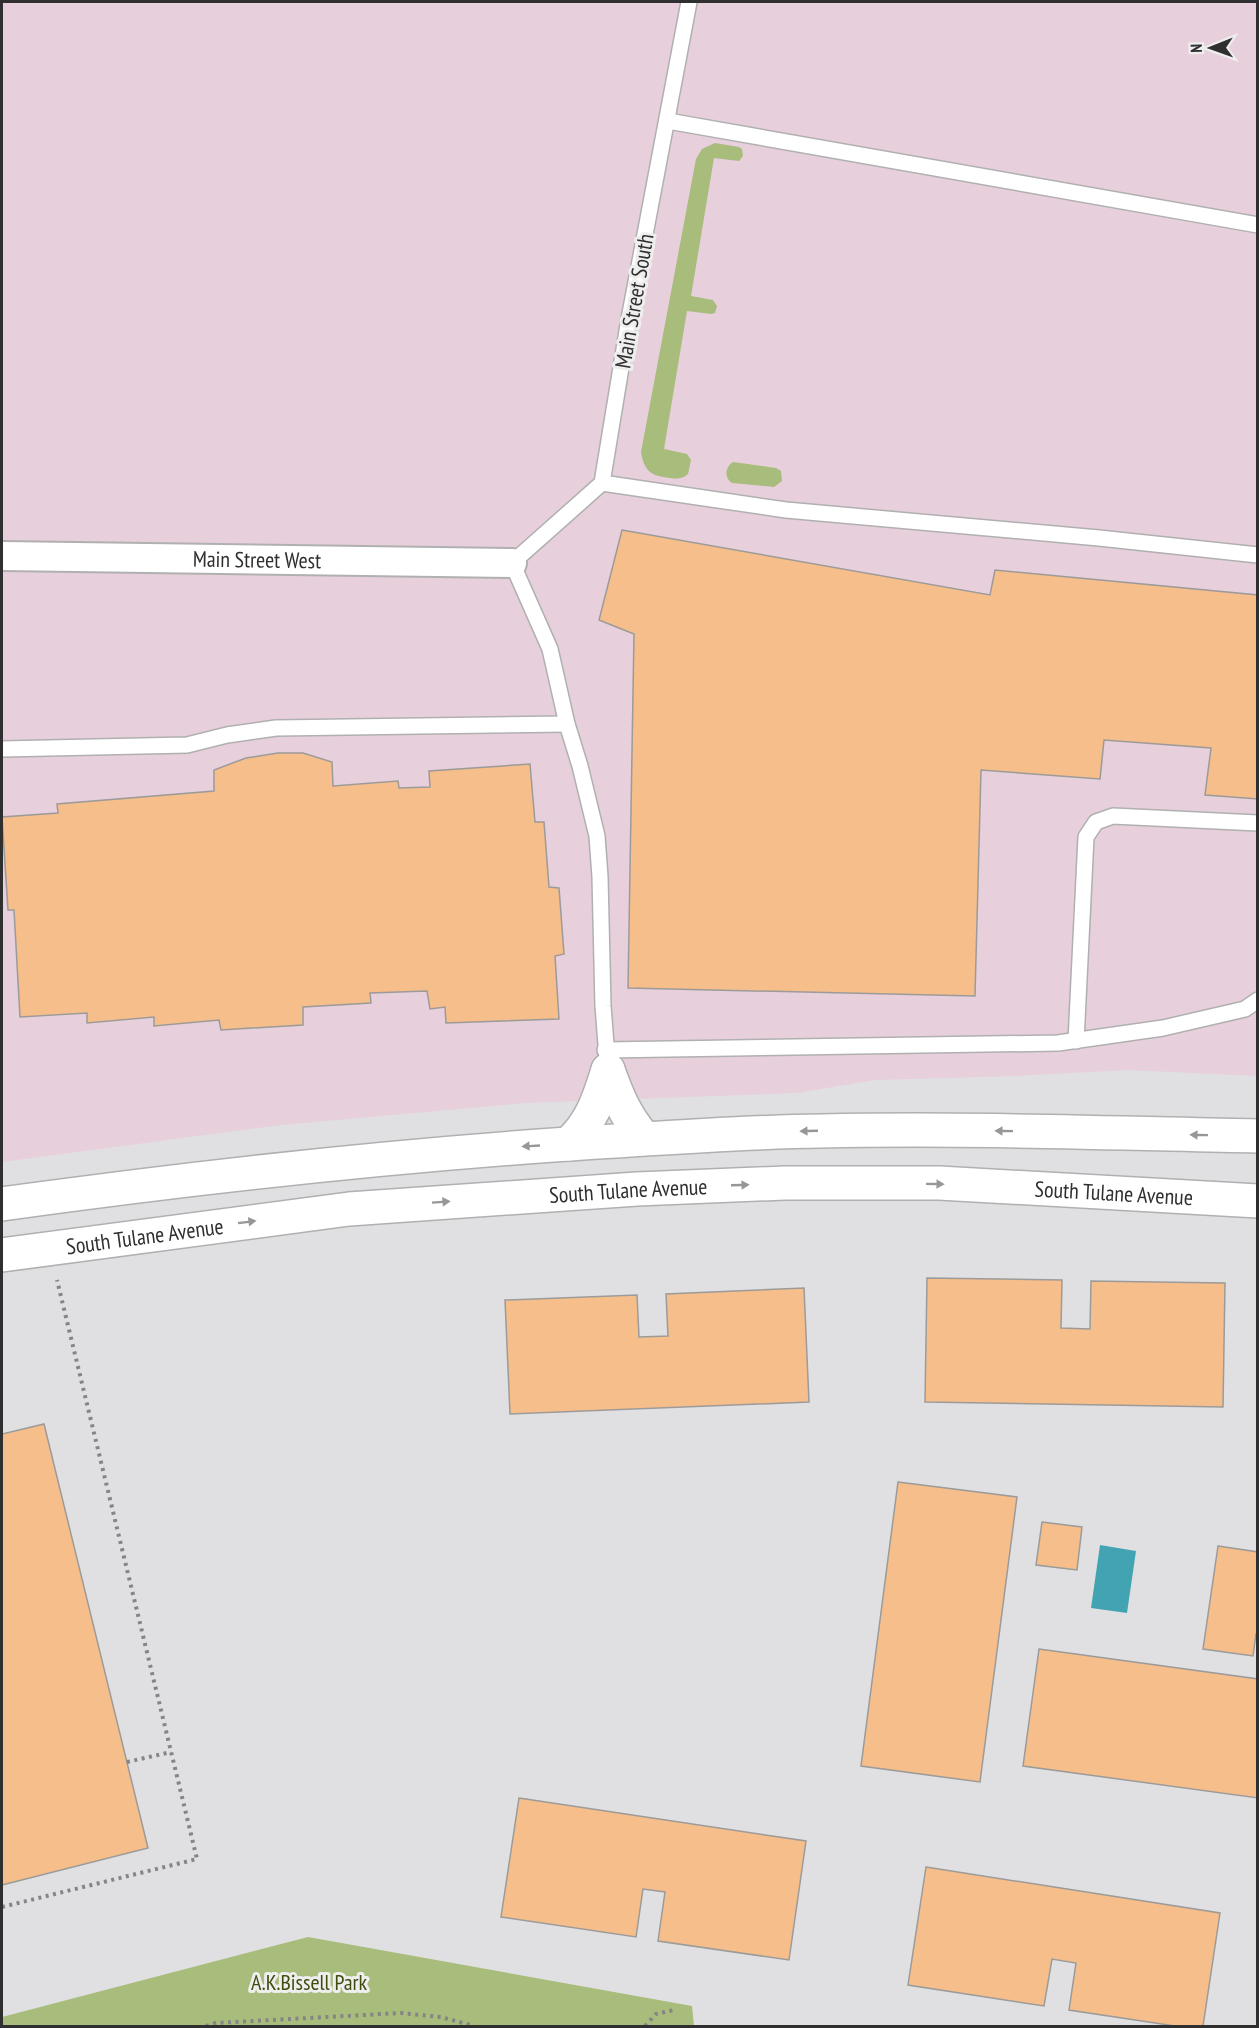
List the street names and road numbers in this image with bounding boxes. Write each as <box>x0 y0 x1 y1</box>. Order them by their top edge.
street label: Main Street South <box>608 231 660 371</box>
street label: Main Street West <box>193 545 321 574</box>
street label: South Tulane Avenue <box>548 1172 708 1209</box>
street label: South Tulane Avenue <box>1034 1174 1194 1211</box>
street label: South Tulane Avenue <box>64 1212 225 1260</box>

